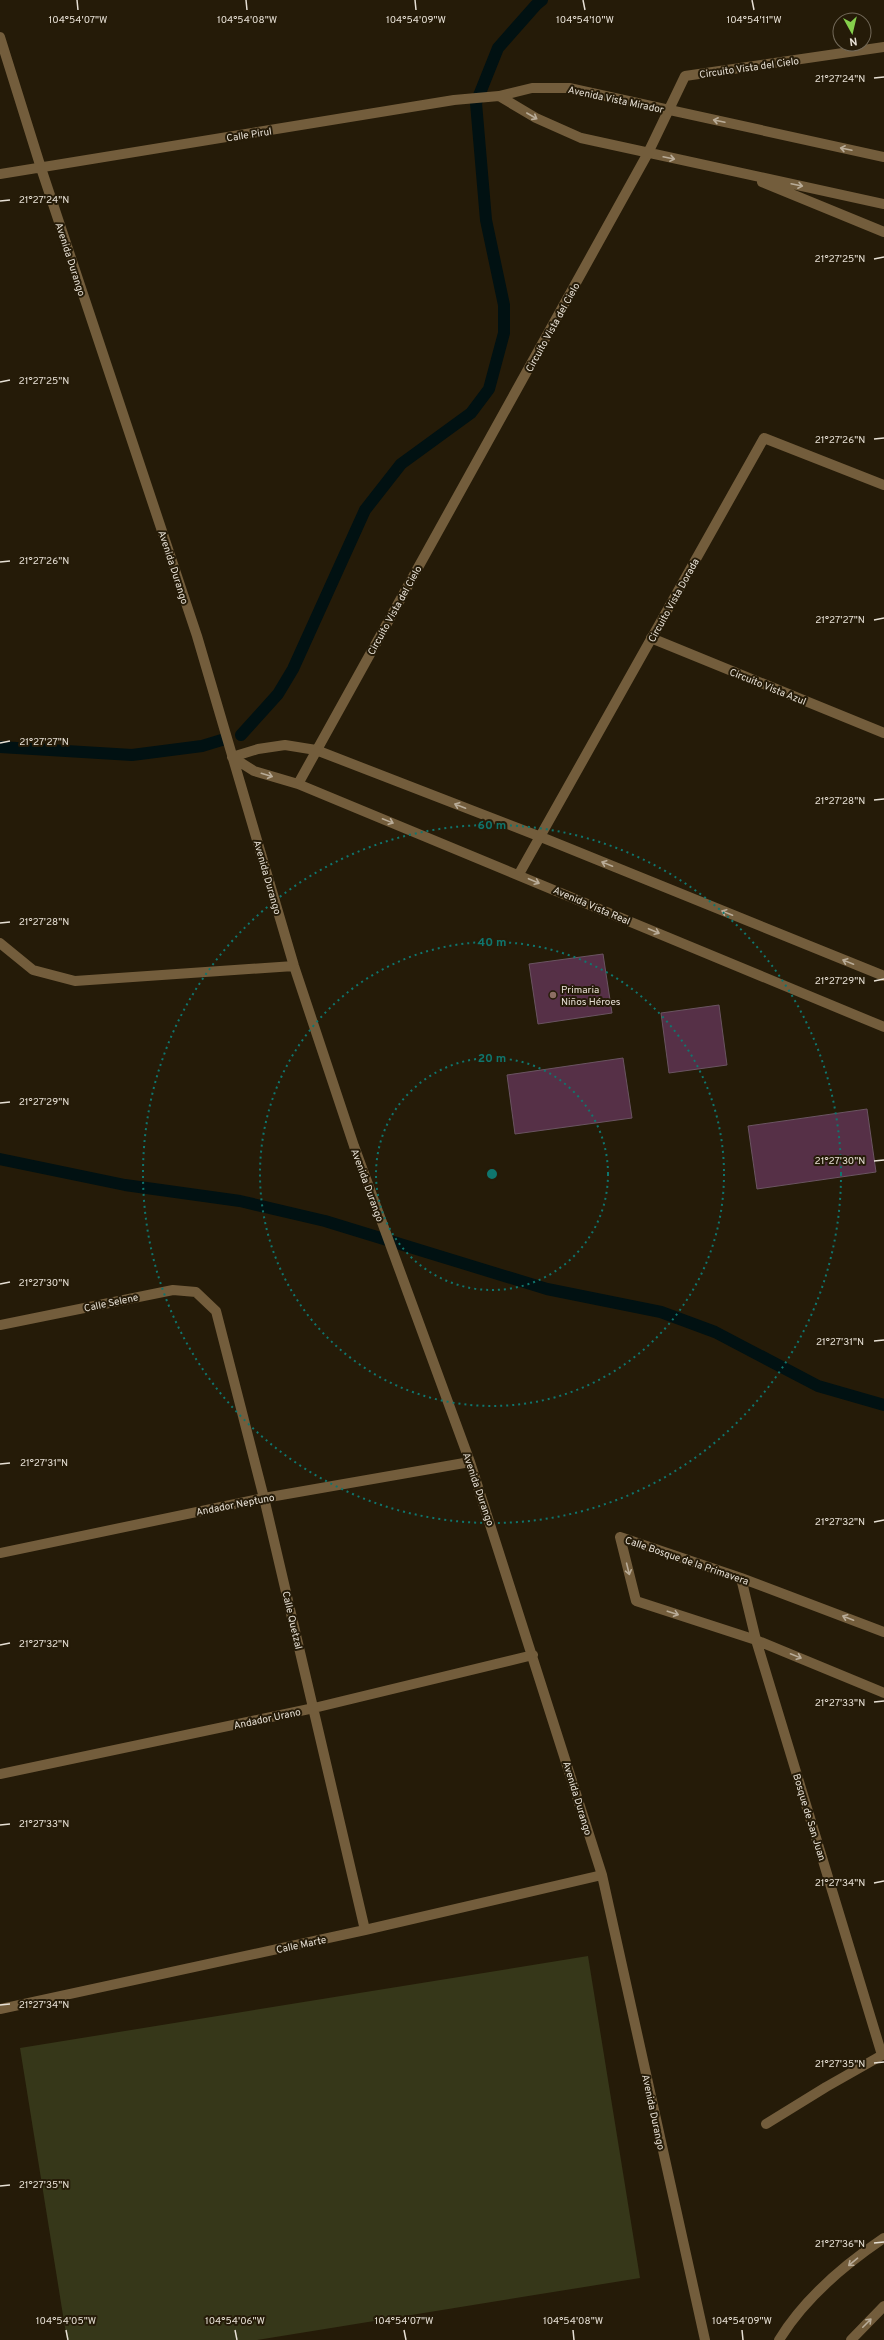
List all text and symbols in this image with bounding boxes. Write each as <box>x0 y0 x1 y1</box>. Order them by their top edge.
north arrow <box>832 12 872 52</box>
text: 104°54'07"W <box>49 14 107 27</box>
text: 104°54'08"W <box>217 14 277 27</box>
text: 104°54'09"W <box>386 14 446 27</box>
text: 104°54'10"W <box>556 14 614 27</box>
text: 104°54'11"W <box>726 14 782 27</box>
text: N <box>848 33 858 48</box>
street label: Circuito Vista del Cielo <box>699 55 800 82</box>
text: 21°27'24"N <box>815 73 865 86</box>
street label: Avenida Vista Mirador <box>567 84 665 117</box>
one-way arrow <box>526 113 538 121</box>
one-way arrow <box>713 117 726 125</box>
street label: Calle Pirul <box>226 125 273 145</box>
one-way arrow <box>840 144 853 152</box>
one-way arrow <box>663 154 676 162</box>
one-way arrow <box>790 181 803 189</box>
text: 21°27'24"N <box>19 194 69 207</box>
street label: Avenida Durango <box>52 221 88 298</box>
text: 21°27'25"N <box>815 253 865 266</box>
street label: Circuito Vista del Cielo <box>523 280 584 375</box>
text: 21°27'25"N <box>19 375 69 388</box>
text: 21°27'26"N <box>815 434 865 447</box>
street label: Avenida Durango <box>155 529 191 606</box>
text: 21°27'26"N <box>19 555 69 568</box>
street label: Circuito Vista Dorada <box>646 556 703 645</box>
street label: Circuito Vista del Cielo <box>365 563 426 658</box>
text: 21°27'27"N <box>815 614 865 627</box>
street label: Circuito Vista Azul <box>727 666 808 709</box>
text: 21°27'27"N <box>19 736 69 749</box>
one-way arrow <box>261 771 273 779</box>
text: 21°27'28"N <box>815 795 865 808</box>
one-way arrow <box>455 801 467 809</box>
one-way arrow <box>382 817 394 825</box>
text: 60 m <box>478 818 506 834</box>
street label: Avenida Durango <box>250 839 284 917</box>
one-way arrow <box>602 859 614 867</box>
one-way arrow <box>528 877 540 885</box>
street label: Avenida Vista Real <box>551 884 632 928</box>
one-way arrow <box>722 908 734 916</box>
text: 21°27'28"N <box>19 916 69 929</box>
one-way arrow <box>648 927 660 935</box>
text: 40 m <box>477 935 507 951</box>
one-way arrow <box>842 957 854 965</box>
text: 21°27'29"N <box>815 975 865 988</box>
place label: Primaria Niños Héroes <box>561 984 621 1009</box>
marker: Primaria Niños Héroes <box>548 990 558 1000</box>
text: 20 m <box>478 1051 506 1067</box>
text: 21°27'29"N <box>19 1096 69 1109</box>
street label: Avenida Durango <box>347 1147 386 1224</box>
text: 21°27'30"N <box>815 1155 865 1168</box>
centre of rings <box>485 1167 499 1181</box>
text: 21°27'30"N <box>19 1277 69 1290</box>
street label: Calle Selene <box>83 1291 140 1316</box>
text: 21°27'31"N <box>816 1336 864 1349</box>
street label: Avenida Durango <box>459 1451 496 1528</box>
text: 21°27'31"N <box>20 1457 68 1470</box>
street label: Andador Neptuno <box>195 1491 276 1519</box>
text: 21°27'32"N <box>815 1516 865 1529</box>
street label: Calle Bosque de la Primavera <box>623 1534 750 1589</box>
one-way arrow <box>625 1563 632 1576</box>
street label: Calle Quetzal <box>279 1590 305 1651</box>
one-way arrow <box>666 1610 679 1617</box>
one-way arrow <box>842 1614 854 1622</box>
text: 21°27'32"N <box>19 1638 69 1651</box>
one-way arrow <box>789 1653 801 1660</box>
text: 21°27'33"N <box>815 1697 865 1710</box>
street label: Andador Urano <box>233 1706 302 1733</box>
street label: Avenida Durango <box>559 1760 594 1837</box>
street label: Bosque de San Juan <box>789 1772 828 1863</box>
text: 21°27'33"N <box>19 1818 69 1831</box>
text: 21°27'34"N <box>815 1877 865 1890</box>
street label: Calle Marte <box>275 1934 328 1957</box>
text: 21°27'34"N <box>19 1999 69 2012</box>
text: 21°27'35"N <box>815 2058 865 2071</box>
street label: Avenida Durango <box>638 2073 667 2152</box>
text: 21°27'35"N <box>19 2179 69 2192</box>
text: 21°27'36"N <box>815 2238 865 2251</box>
one-way arrow <box>848 2257 858 2266</box>
text: 104°54'05"W <box>36 2315 96 2328</box>
text: 104°54'06"W <box>205 2315 265 2328</box>
text: 104°54'07"W <box>375 2315 433 2328</box>
text: 104°54'08"W <box>543 2315 603 2328</box>
text: 104°54'09"W <box>712 2315 772 2328</box>
one-way arrow <box>863 2318 872 2328</box>

